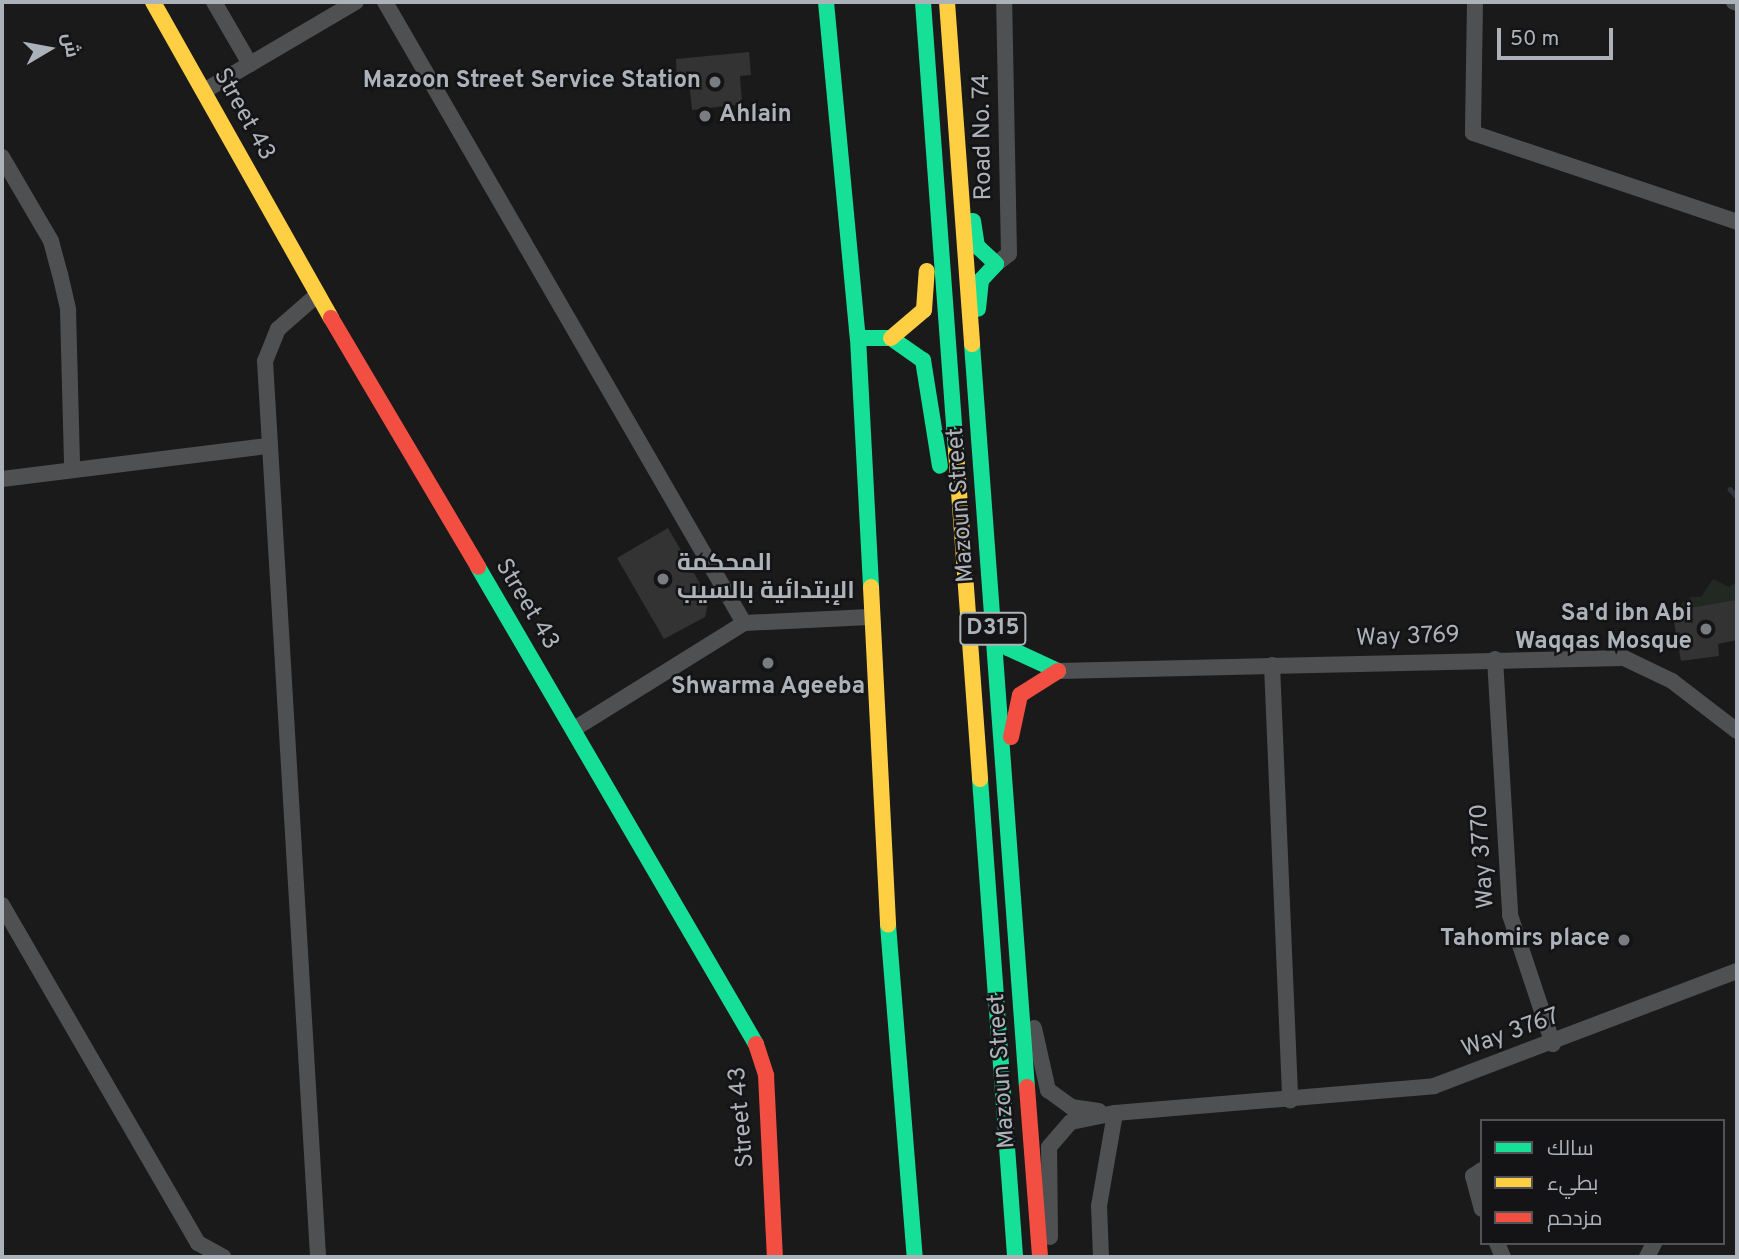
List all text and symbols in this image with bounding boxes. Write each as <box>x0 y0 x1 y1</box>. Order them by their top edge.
north arrow <box>14 14 84 84</box>
scale bar <box>1501 14 1616 58</box>
text: 50 m <box>1510 26 1559 53</box>
text: ش <box>56 31 84 59</box>
street label: Street 43 <box>206 64 280 166</box>
place label: Mazoon Street Service Station <box>363 68 701 96</box>
street label: Road No. 74 <box>968 73 1000 201</box>
marker: Mazoon Street Service Station <box>707 74 723 90</box>
place label: Ahlain <box>719 102 792 130</box>
marker: Ahlain <box>697 108 713 124</box>
street label: Mazoun Street <box>942 426 982 584</box>
place label: المحكمة الإبتدائية بالسيب <box>677 551 855 607</box>
street label: Street 43 <box>488 554 564 656</box>
marker: المحكمة الإبتدائية بالسيب <box>655 571 671 587</box>
place label: Sa'd ibn Abi Waqqas Mosque <box>1515 601 1692 657</box>
road number: D315 <box>958 610 1028 649</box>
marker: Sa'd ibn Abi Waqqas Mosque <box>1698 621 1714 637</box>
street label: Way 3769 <box>1356 622 1460 654</box>
marker: Shwarma Ageeba <box>760 655 776 671</box>
place label: Shwarma Ageeba <box>670 674 866 702</box>
street label: Way 3770 <box>1466 802 1502 910</box>
place label: Tahomirs place <box>1440 926 1610 954</box>
marker: Tahomirs place <box>1616 932 1632 948</box>
street label: Mazoun Street <box>983 992 1023 1150</box>
street label: Way 3767 <box>1458 1003 1564 1065</box>
street label: Street 43 <box>724 1065 762 1169</box>
legend <box>1480 1119 1725 1245</box>
text: سالك <box>1547 1136 1594 1163</box>
text: بطيء <box>1547 1171 1598 1198</box>
text: مزدحم <box>1547 1206 1602 1233</box>

